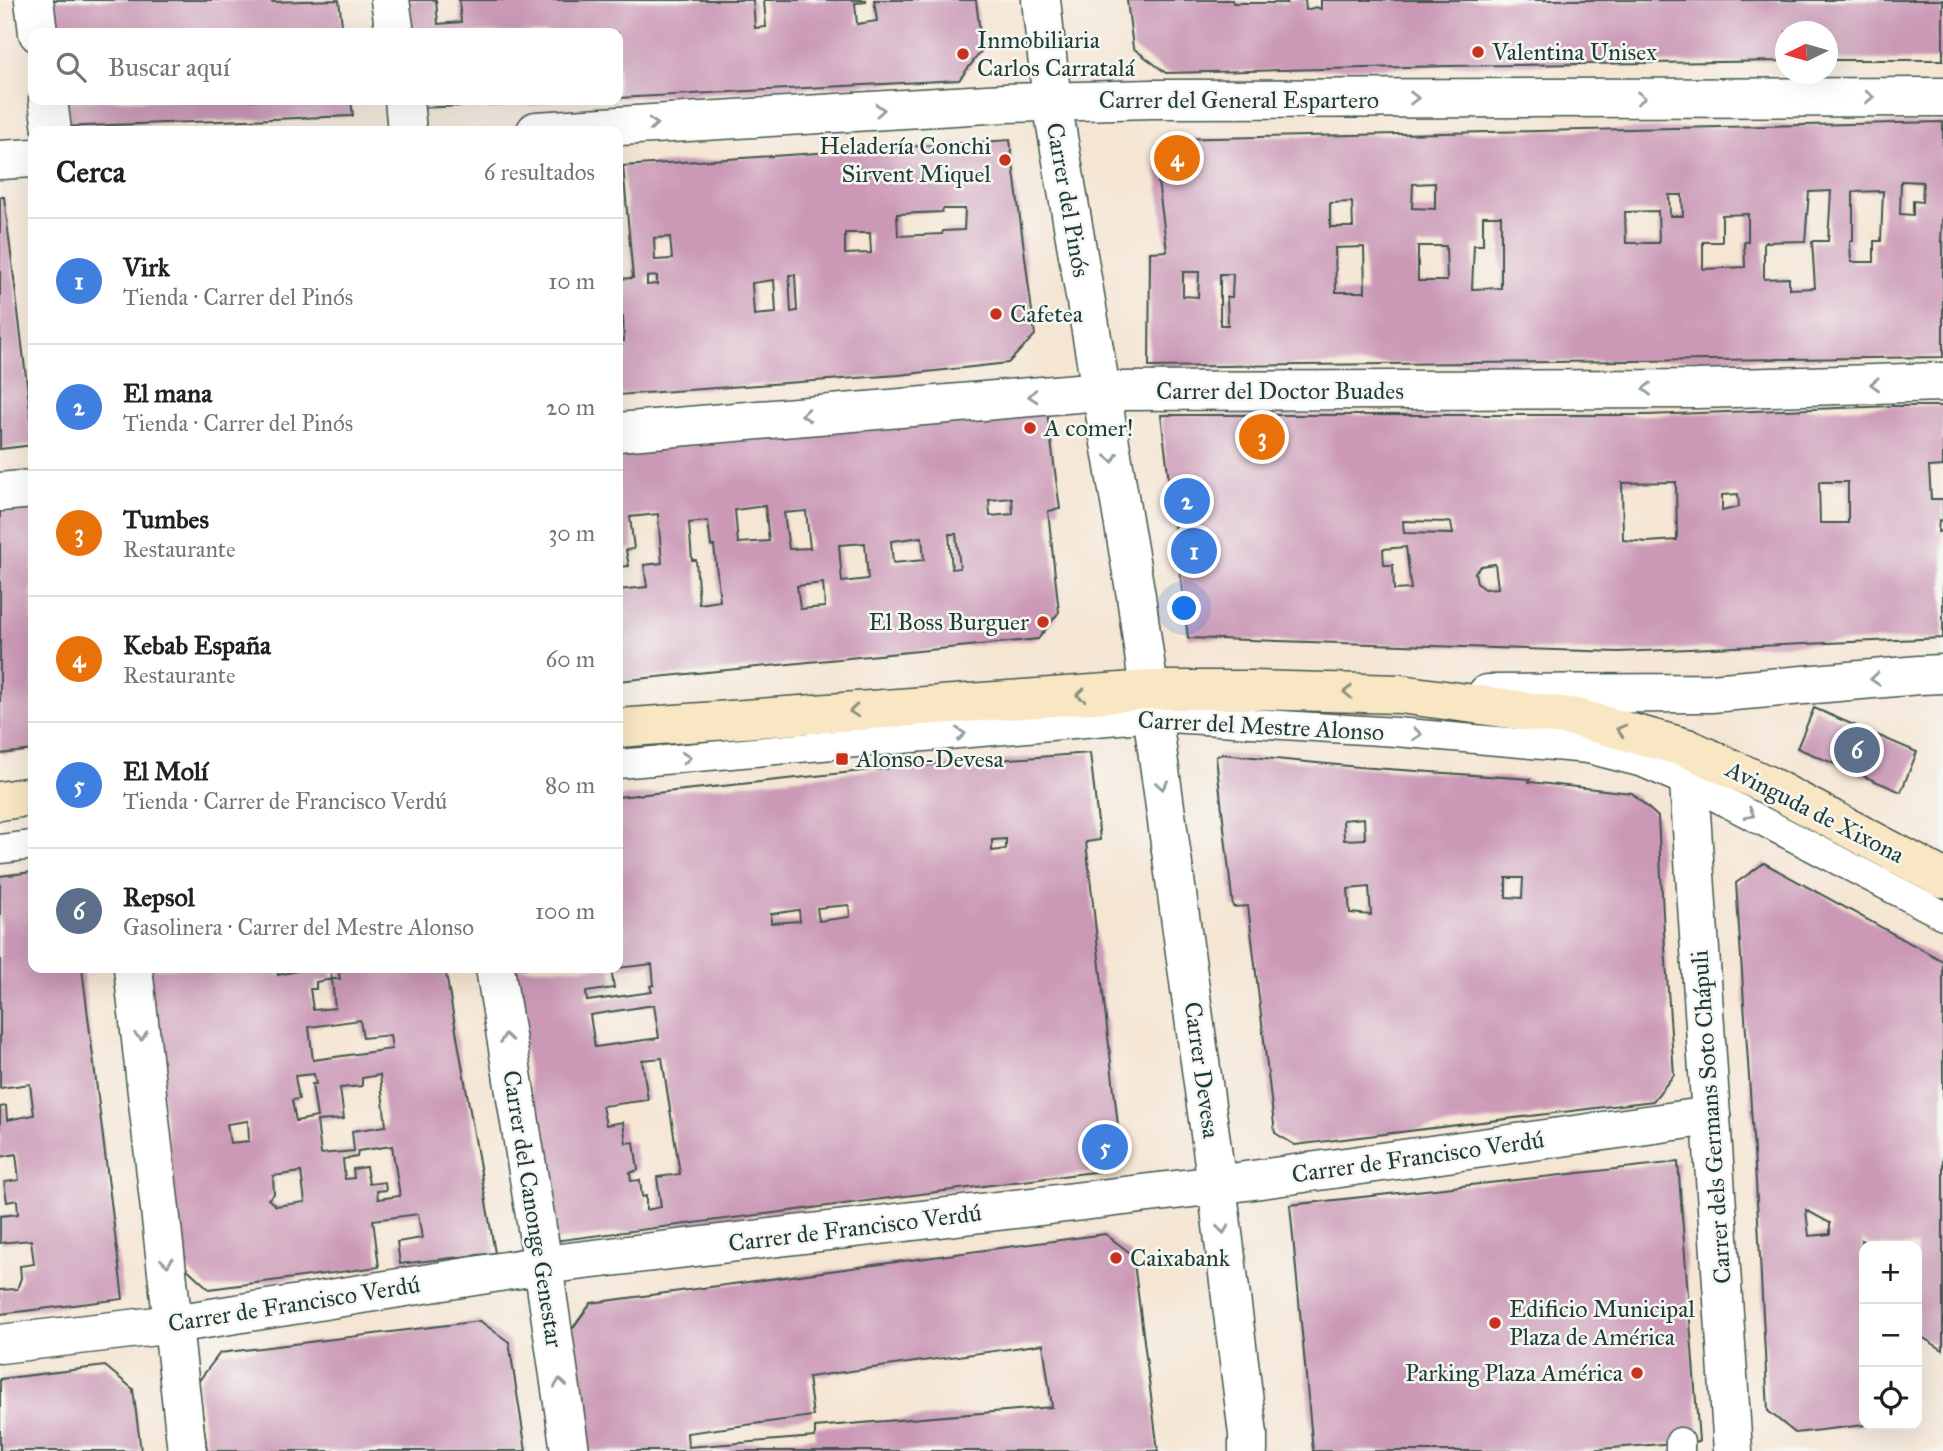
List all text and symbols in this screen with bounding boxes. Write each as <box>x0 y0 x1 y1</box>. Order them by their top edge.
north arrow <box>1775 21 1838 84</box>
place label: Inmobiliaria Carlos Carratalá <box>977 25 1136 83</box>
search box <box>28 28 623 105</box>
place label: Valentina Unisex <box>1491 37 1657 67</box>
marker: Valentina Unisex <box>1470 44 1486 60</box>
marker: Inmobiliaria Carlos Carratalá <box>955 46 971 62</box>
icon: search <box>52 48 90 86</box>
text: Buscar aquí <box>108 51 230 83</box>
street label: Carrer del General Espartero <box>1099 85 1379 115</box>
one-way arrow <box>1864 89 1875 105</box>
one-way arrow <box>1409 90 1420 106</box>
one-way arrow <box>1637 90 1647 106</box>
one-way arrow <box>875 103 886 118</box>
one-way arrow <box>648 117 659 132</box>
street label: Carrer del Pinós <box>1040 120 1096 280</box>
place label: Heladería Conchi Sirvent Miquel <box>819 131 991 189</box>
pin: 4 <box>1154 132 1200 184</box>
marker: Heladería Conchi Sirvent Miquel <box>997 152 1013 168</box>
text: Cerca <box>56 154 125 190</box>
text: 6 resultados <box>484 158 595 186</box>
text: Virk <box>123 251 170 283</box>
text: 1 <box>74 267 84 295</box>
text: 10 m <box>548 267 595 295</box>
text: Tienda · Carrer del Pinós <box>123 283 353 311</box>
place label: Cafetea <box>1010 299 1084 329</box>
marker: Cafetea <box>988 306 1004 322</box>
street label: Carrer del Doctor Buades <box>1156 376 1404 406</box>
one-way arrow <box>1869 376 1880 391</box>
text: El mana <box>123 377 212 409</box>
one-way arrow <box>1642 381 1652 397</box>
one-way arrow <box>1027 388 1038 403</box>
text: 2 <box>73 393 85 421</box>
text: 20 m <box>546 393 595 421</box>
one-way arrow <box>800 407 811 422</box>
text: Tienda · Carrer del Pinós <box>123 409 353 437</box>
pin: 3 <box>1239 411 1285 463</box>
place label: A comer! <box>1043 413 1133 443</box>
marker: A comer! <box>1022 420 1038 436</box>
one-way arrow <box>1104 452 1119 464</box>
pin: 2 <box>1164 475 1210 527</box>
text: Tumbes <box>123 503 209 535</box>
text: 3 <box>74 519 84 547</box>
text: 30 m <box>548 519 595 547</box>
pin: 1 <box>1171 525 1217 577</box>
text: Restaurante <box>123 535 236 563</box>
your location <box>1167 591 1201 625</box>
place label: El Boss Burguer <box>868 607 1029 637</box>
marker: El Boss Burguer <box>1035 614 1051 630</box>
text: Kebab España <box>123 629 271 661</box>
text: 4 <box>73 645 85 673</box>
text: 60 m <box>546 645 595 673</box>
text: Restaurante <box>123 661 236 689</box>
one-way arrow <box>1869 671 1881 686</box>
one-way arrow <box>1342 685 1353 700</box>
one-way arrow <box>1075 687 1086 702</box>
one-way arrow <box>848 703 859 718</box>
street label: Carrer del Mestre Alonso <box>1137 705 1385 747</box>
one-way arrow <box>1615 723 1627 738</box>
pin: 6 <box>1834 724 1880 776</box>
one-way arrow <box>1411 726 1422 741</box>
one-way arrow <box>956 727 967 742</box>
place label: Alonso-Devesa <box>855 744 1005 774</box>
one-way arrow <box>681 751 692 766</box>
marker: Alonso-Devesa <box>834 751 850 767</box>
street label: Avinguda de Xixona <box>1720 754 1910 870</box>
text: El Molí <box>123 755 208 787</box>
text: 5 <box>74 771 84 799</box>
text: 80 m <box>545 771 595 799</box>
one-way arrow <box>1154 779 1169 791</box>
text: Tienda · Carrer de Francisco Verdú <box>123 787 447 815</box>
one-way arrow <box>1743 806 1755 820</box>
text: Repsol <box>123 881 195 913</box>
text: 6 <box>73 897 85 925</box>
text: 100 m <box>535 897 595 925</box>
text: Gasolinera · Carrer del Mestre Alonso <box>123 913 474 941</box>
street label: Carrer dels Germans Soto Chápuli <box>1684 949 1738 1285</box>
street label: Carrer Devesa <box>1178 1000 1227 1141</box>
one-way arrow <box>133 1030 148 1041</box>
one-way arrow <box>499 1032 514 1044</box>
street label: Carrer del Canonge Genestar <box>496 1068 570 1350</box>
pin: 5 <box>1082 1121 1128 1173</box>
street label: Carrer de Francisco Verdú <box>1290 1124 1546 1190</box>
street label: Carrer de Francisco Verdú <box>727 1198 983 1258</box>
one-way arrow <box>1215 1223 1230 1235</box>
map controls <box>1859 1241 1922 1430</box>
button: + <box>1859 1241 1922 1304</box>
place label: Caixabank <box>1130 1243 1231 1273</box>
marker: Caixabank <box>1108 1250 1124 1266</box>
one-way arrow <box>159 1256 174 1267</box>
street label: Carrer de Francisco Verdú <box>166 1269 422 1339</box>
place label: Edificio Municipal Plaza de América <box>1509 1294 1695 1352</box>
button: − <box>1859 1304 1922 1367</box>
marker: Edificio Municipal Plaza de América <box>1487 1315 1503 1331</box>
place label: Parking Plaza América <box>1405 1358 1624 1388</box>
marker: Parking Plaza América <box>1629 1365 1645 1381</box>
button: locate <box>1859 1367 1922 1430</box>
one-way arrow <box>553 1378 568 1389</box>

